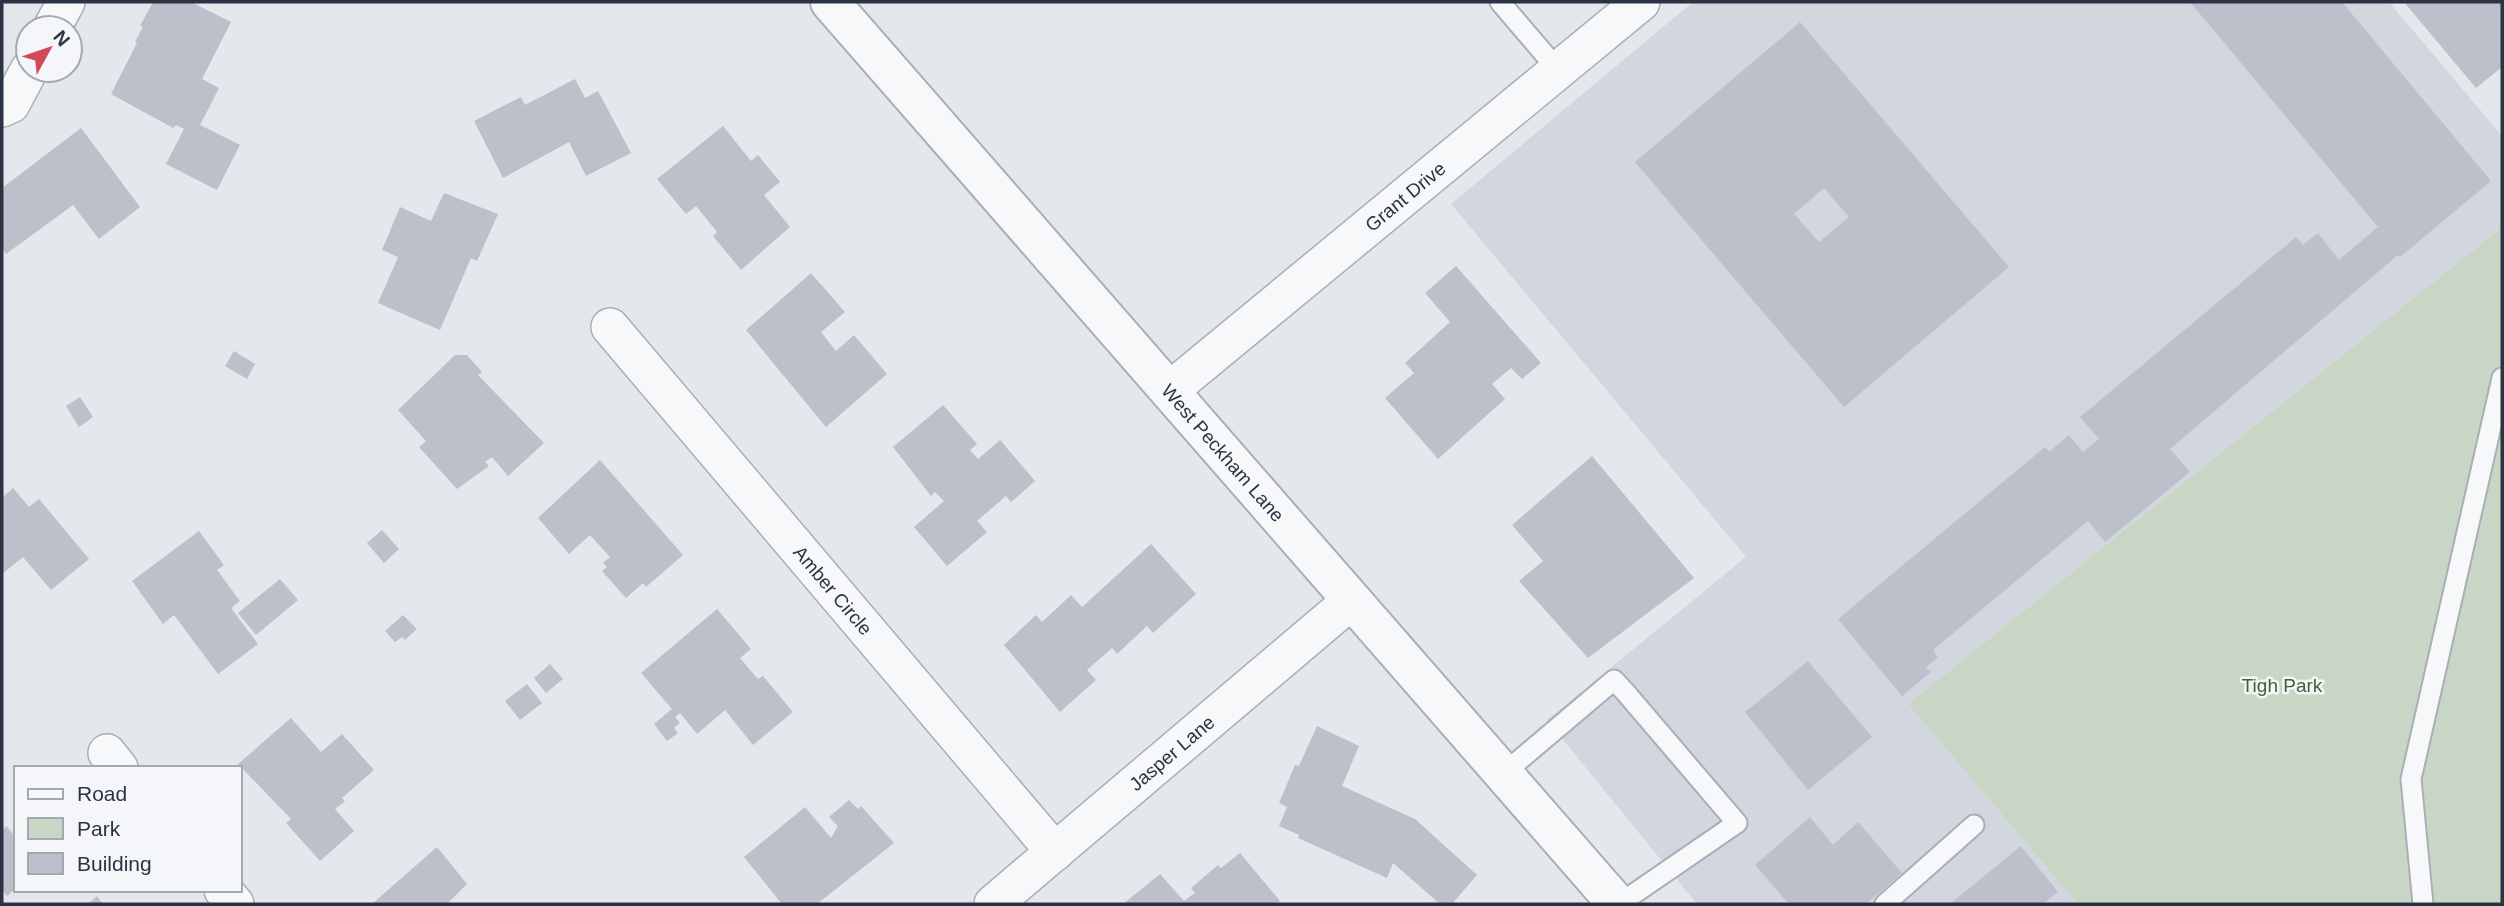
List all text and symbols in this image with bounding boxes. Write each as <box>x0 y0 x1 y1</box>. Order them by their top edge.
north arrow <box>14 14 84 84</box>
text: N <box>49 26 74 50</box>
street label: Grant Drive <box>1361 157 1449 235</box>
street label: West Peckham Lane <box>1158 380 1289 525</box>
street label: Amber Circle <box>790 541 877 639</box>
park label: Tigh Park <box>2242 675 2323 696</box>
street label: Jasper Lane <box>1125 711 1218 795</box>
legend <box>14 766 242 892</box>
text: Road <box>77 782 127 805</box>
text: Park <box>77 817 121 840</box>
text: Building <box>77 852 152 875</box>

